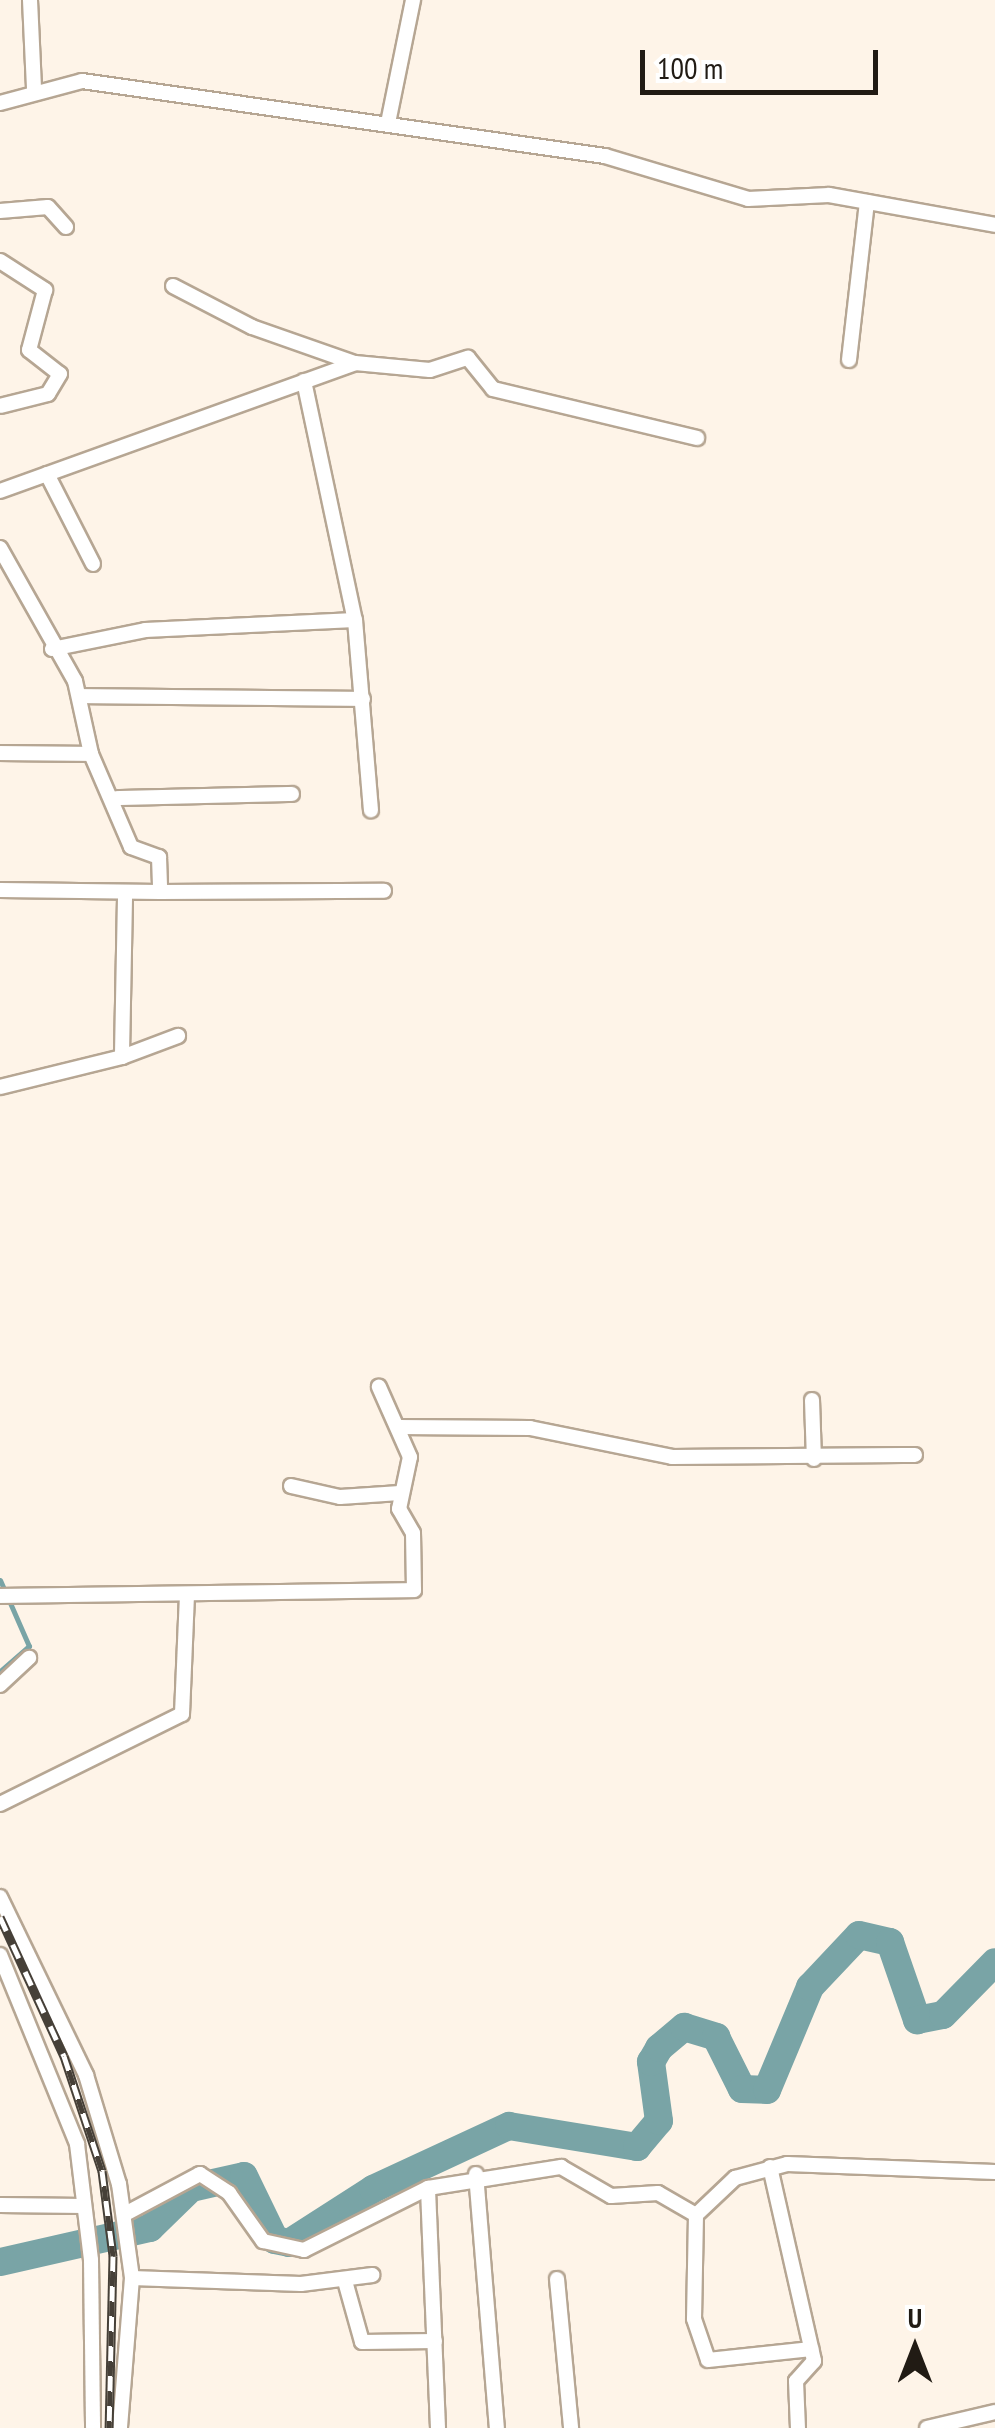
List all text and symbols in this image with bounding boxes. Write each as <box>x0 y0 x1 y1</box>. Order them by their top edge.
scale bar <box>645 30 882 92</box>
text: 100 m <box>657 48 723 87</box>
north arrow <box>865 2298 965 2398</box>
text: U <box>908 2299 922 2336</box>

